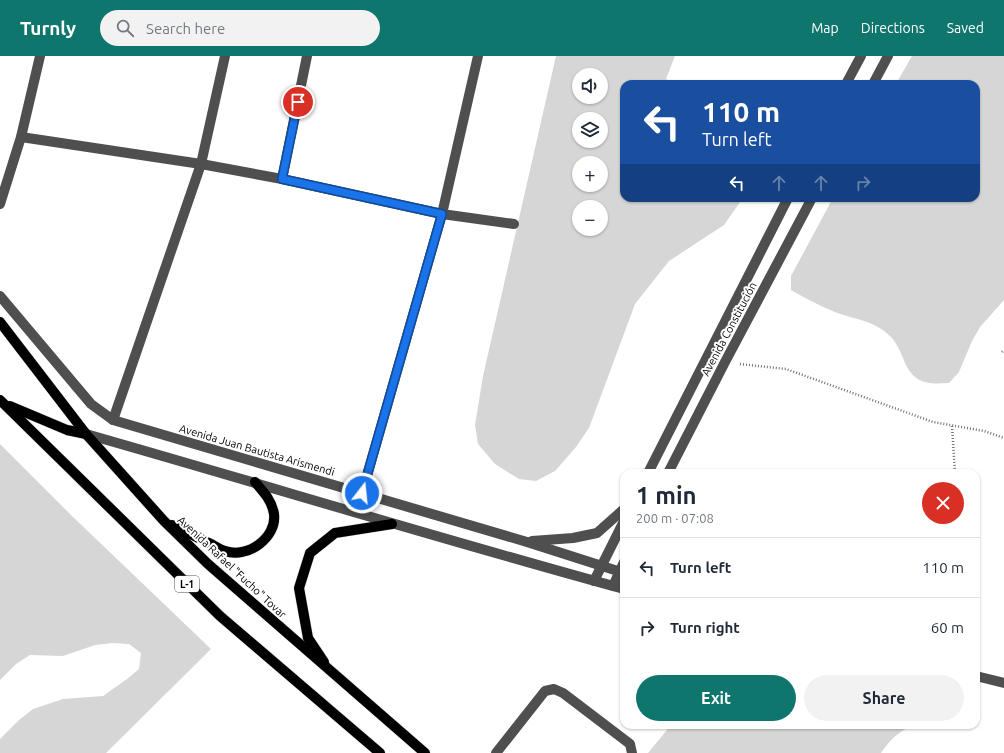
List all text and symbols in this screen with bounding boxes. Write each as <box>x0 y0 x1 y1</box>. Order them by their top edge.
search box <box>100 10 380 46</box>
text: Turnly <box>20 17 76 39</box>
icon: search <box>114 17 136 39</box>
text: Search here <box>146 20 225 37</box>
text: Map <box>811 20 839 36</box>
text: Directions <box>861 20 925 36</box>
text: Saved <box>947 20 984 36</box>
map controls <box>572 68 608 236</box>
button: sound <box>572 68 608 104</box>
pin <box>281 85 315 119</box>
icon: arrive <box>287 91 309 113</box>
icon: left <box>636 96 688 148</box>
text: 110 m <box>702 96 780 127</box>
button: layers <box>572 112 608 148</box>
text: Turn left <box>702 129 772 149</box>
button: + <box>572 156 608 192</box>
icon: left <box>726 172 748 194</box>
icon: ahead <box>768 172 790 194</box>
icon: ahead <box>810 172 832 194</box>
icon: right <box>852 172 874 194</box>
button: − <box>572 200 608 236</box>
street label: Avenida Constitución <box>699 280 759 378</box>
street label: Avenida Juan Bautista Arismendi <box>178 422 336 478</box>
position arrow <box>341 472 383 514</box>
text: 1 min <box>636 482 697 509</box>
button: close <box>922 482 964 524</box>
text: 200 m · 07:08 <box>636 511 714 525</box>
street label: Avenida Rafael "Fucho" Tovar <box>175 514 289 621</box>
icon: left <box>636 557 658 579</box>
text: Turn left <box>670 559 731 576</box>
text: 110 m <box>922 559 964 576</box>
road number: L-1 <box>175 576 199 592</box>
icon: right <box>636 617 658 639</box>
text: Turn right <box>670 619 740 636</box>
text: 60 m <box>931 619 964 636</box>
button: Exit <box>636 675 796 721</box>
button: Share <box>804 675 964 721</box>

